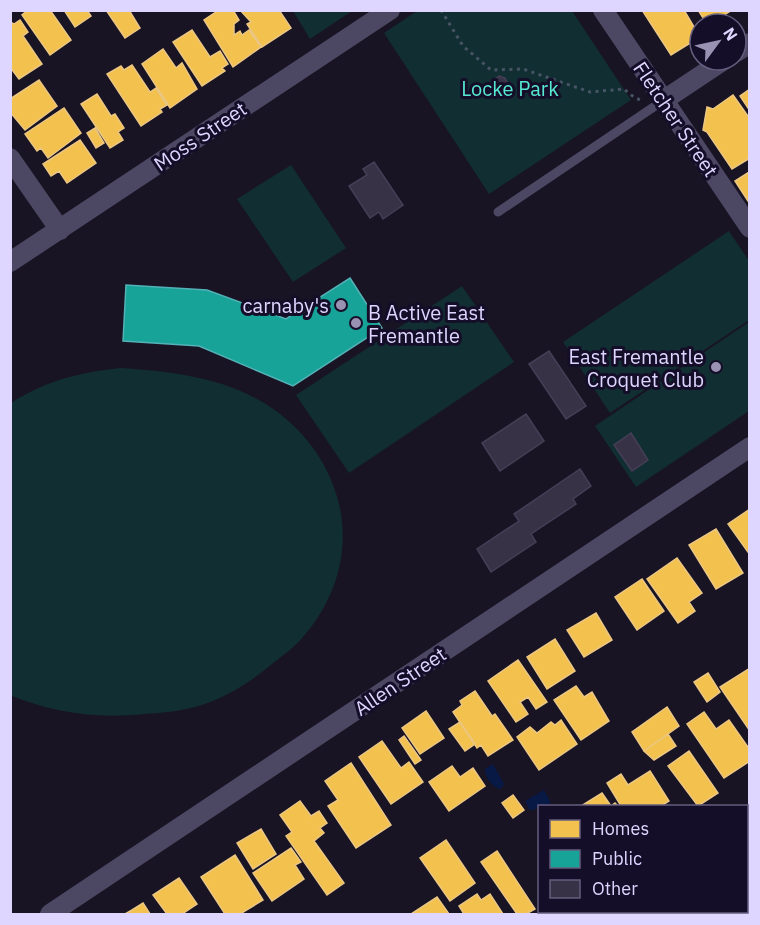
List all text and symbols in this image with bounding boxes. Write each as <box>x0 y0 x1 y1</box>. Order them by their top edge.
north arrow <box>688 12 748 72</box>
text: N <box>719 24 742 44</box>
street label: Fletcher Street <box>627 56 725 182</box>
park label: Locke Park <box>461 75 559 102</box>
street label: Moss Street <box>148 95 252 177</box>
place label: carnaby's <box>242 292 329 319</box>
marker: carnaby's <box>334 298 348 312</box>
place label: B Active East Fremantle <box>368 299 485 349</box>
marker: B Active East Fremantle <box>349 316 363 330</box>
place label: East Fremantle Croquet Club <box>568 343 704 393</box>
marker: East Fremantle Croquet Club <box>709 360 723 374</box>
street label: Allen Street <box>349 640 451 722</box>
legend <box>538 805 748 913</box>
text: Homes <box>592 817 649 840</box>
text: Public <box>592 847 642 870</box>
text: Other <box>592 877 638 900</box>

